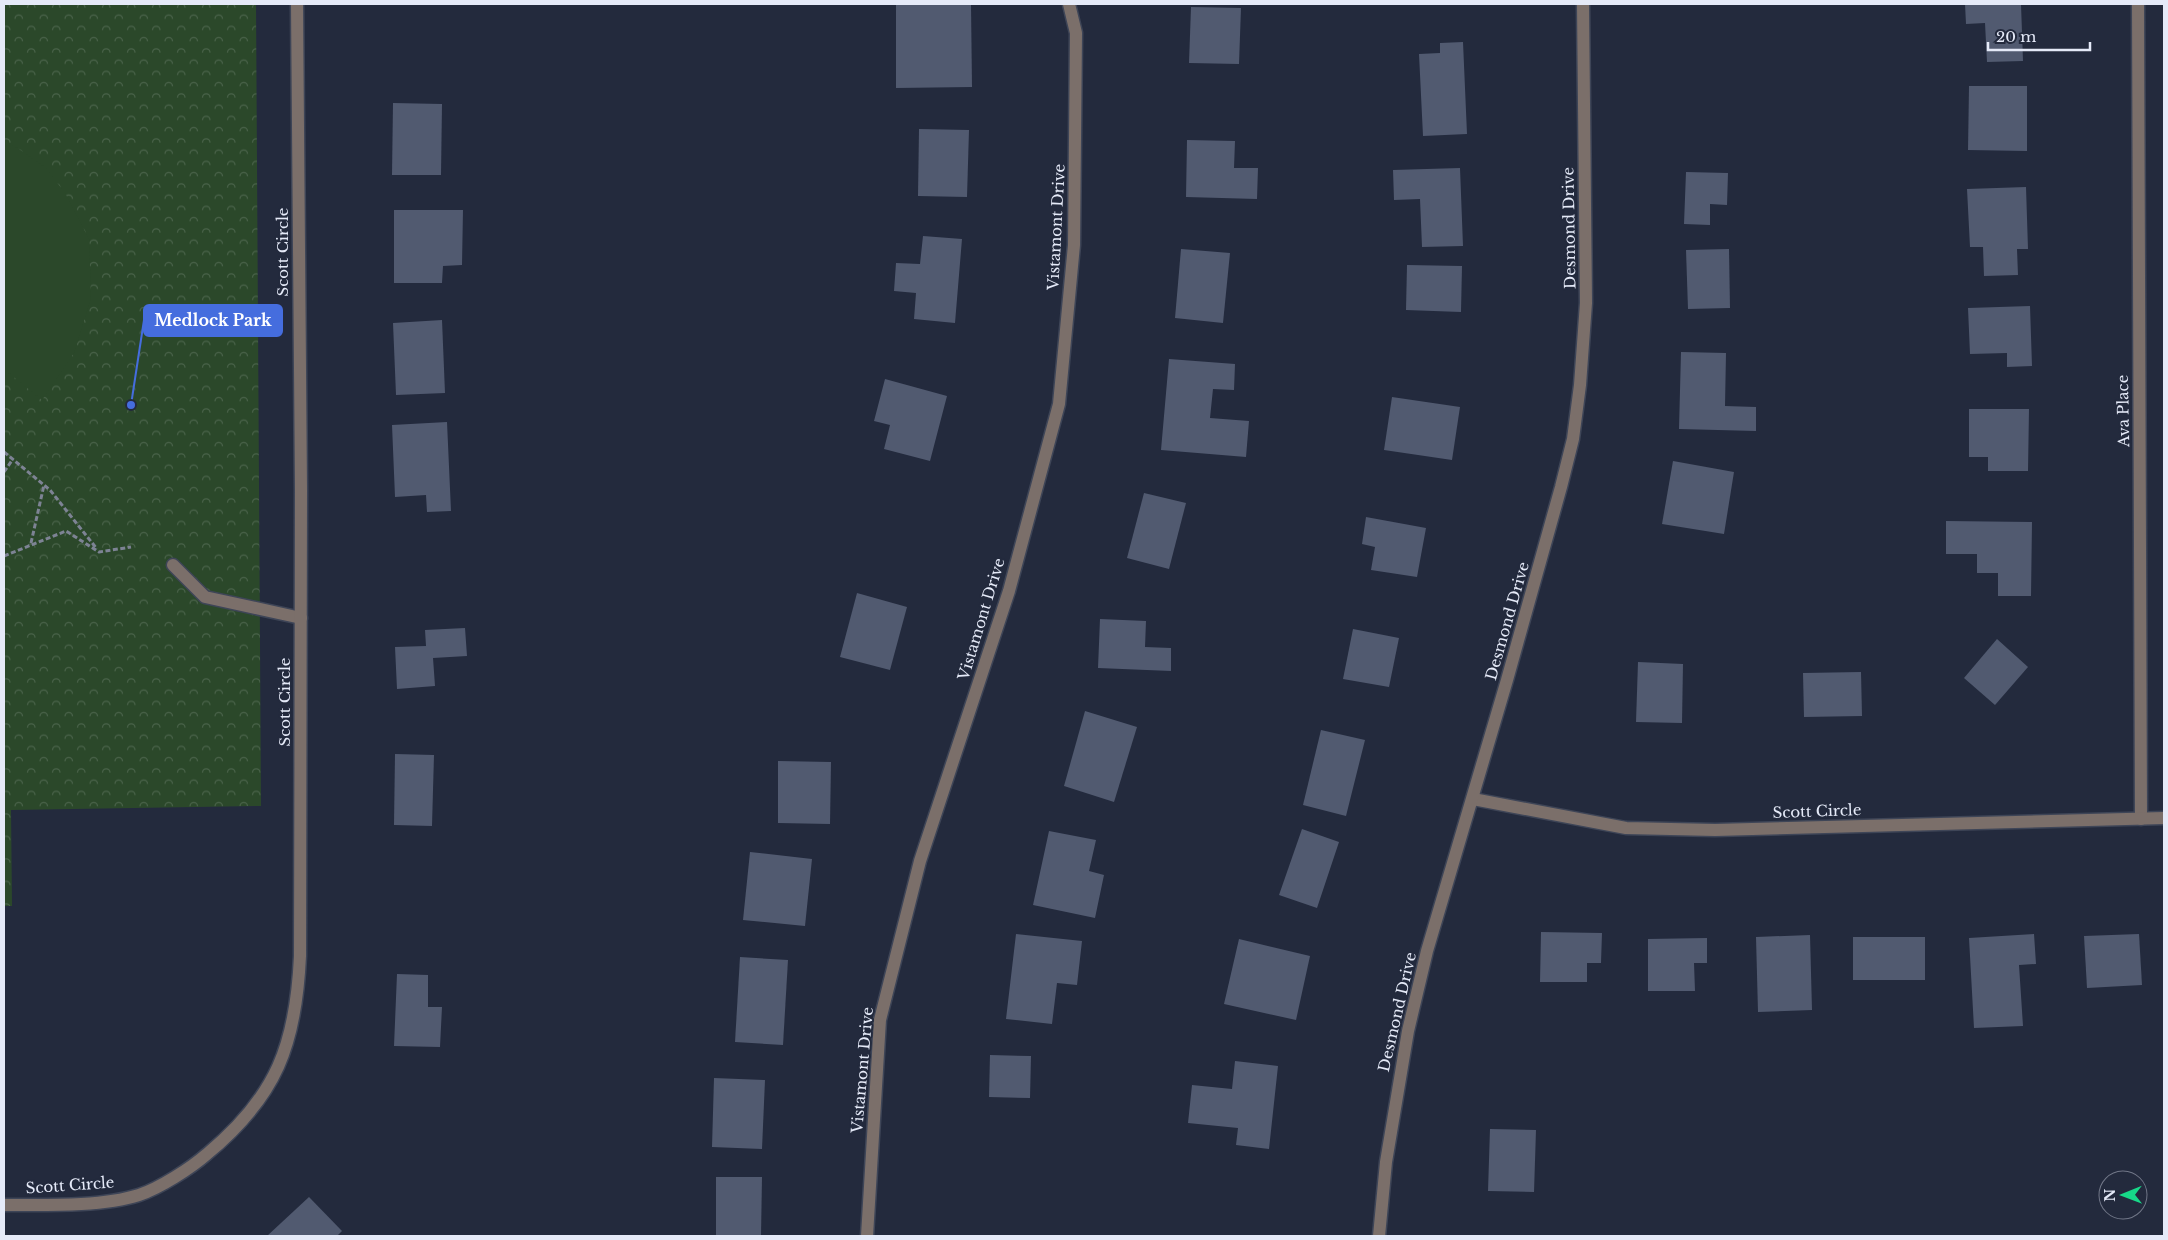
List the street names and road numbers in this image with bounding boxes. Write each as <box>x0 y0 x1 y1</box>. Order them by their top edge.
street label: Vistamont Drive <box>1043 163 1069 292</box>
street label: Desmond Drive <box>1558 167 1580 289</box>
street label: Scott Circle <box>273 208 292 296</box>
street label: Ava Place <box>2113 375 2133 448</box>
street label: Vistamont Drive <box>953 556 1009 683</box>
street label: Desmond Drive <box>1481 560 1533 682</box>
street label: Scott Circle <box>275 658 294 746</box>
street label: Scott Circle <box>1772 800 1862 822</box>
street label: Desmond Drive <box>1374 950 1420 1074</box>
street label: Vistamont Drive <box>847 1006 877 1135</box>
street label: Scott Circle <box>25 1172 115 1198</box>

